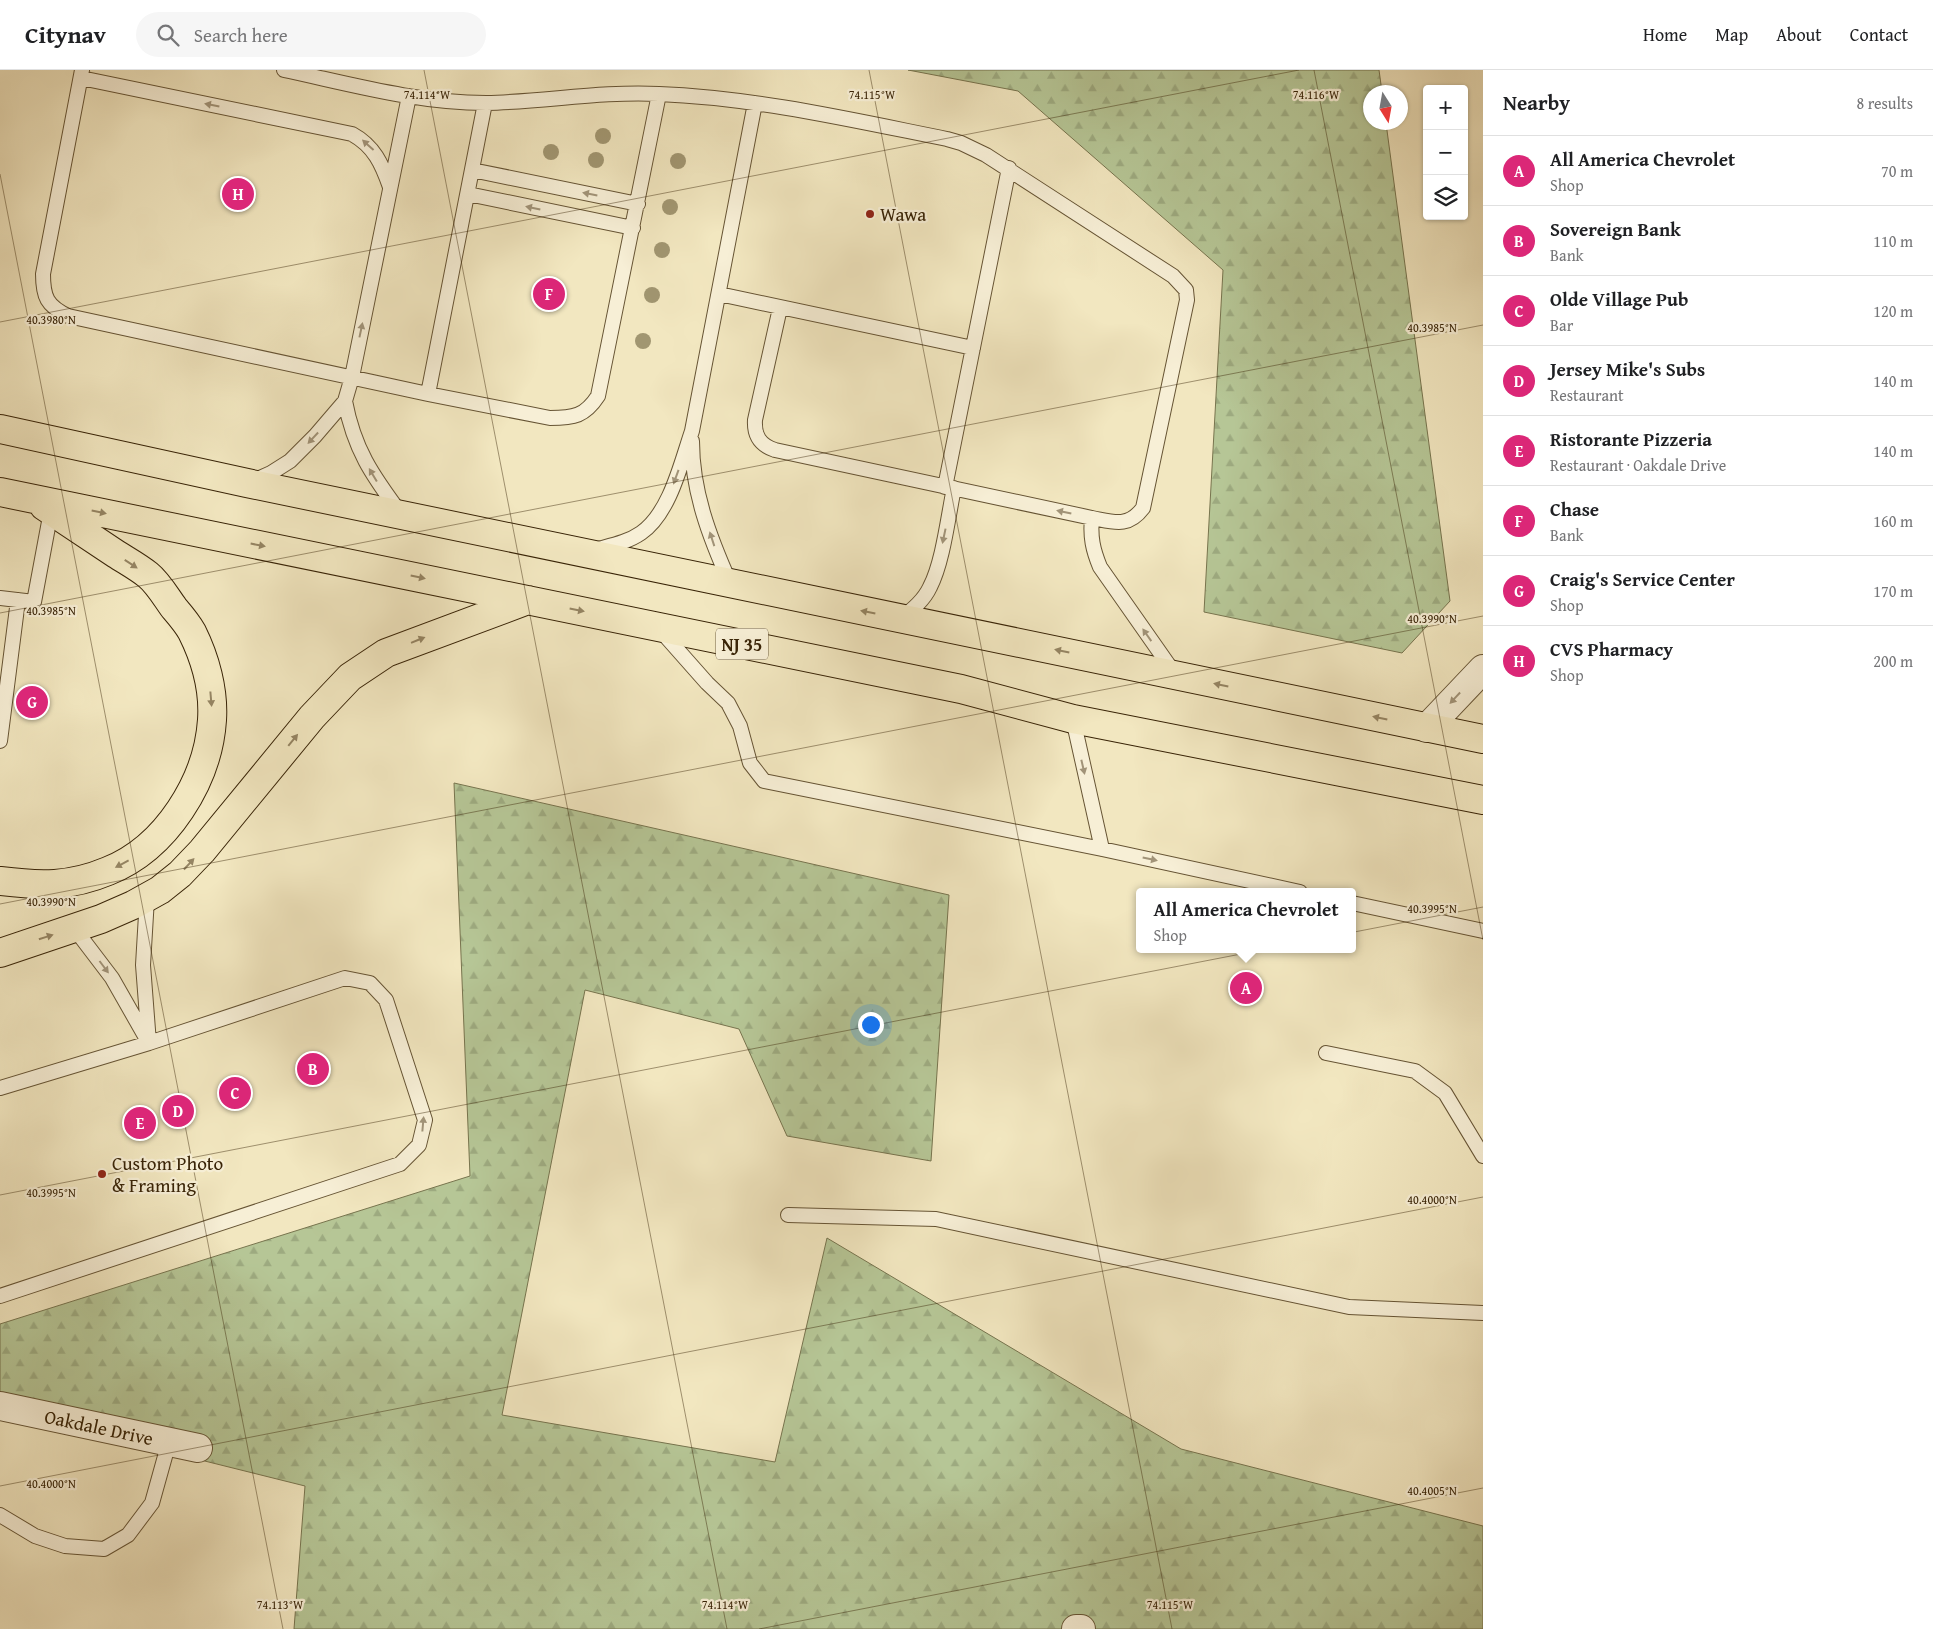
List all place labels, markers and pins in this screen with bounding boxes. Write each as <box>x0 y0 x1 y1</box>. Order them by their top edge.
pin: H <box>222 175 254 213</box>
place label: Wawa <box>880 200 926 228</box>
marker: Wawa <box>864 208 876 220</box>
pin: F <box>533 275 565 313</box>
pin: G <box>16 683 48 721</box>
pin: A <box>1230 969 1262 1007</box>
pin: B <box>297 1050 329 1088</box>
pin: C <box>219 1074 251 1112</box>
pin: D <box>162 1092 194 1130</box>
pin: E <box>124 1104 156 1142</box>
place label: Custom Photo & Framing <box>112 1149 223 1199</box>
marker: Custom Photo & Framing <box>96 1168 108 1180</box>

